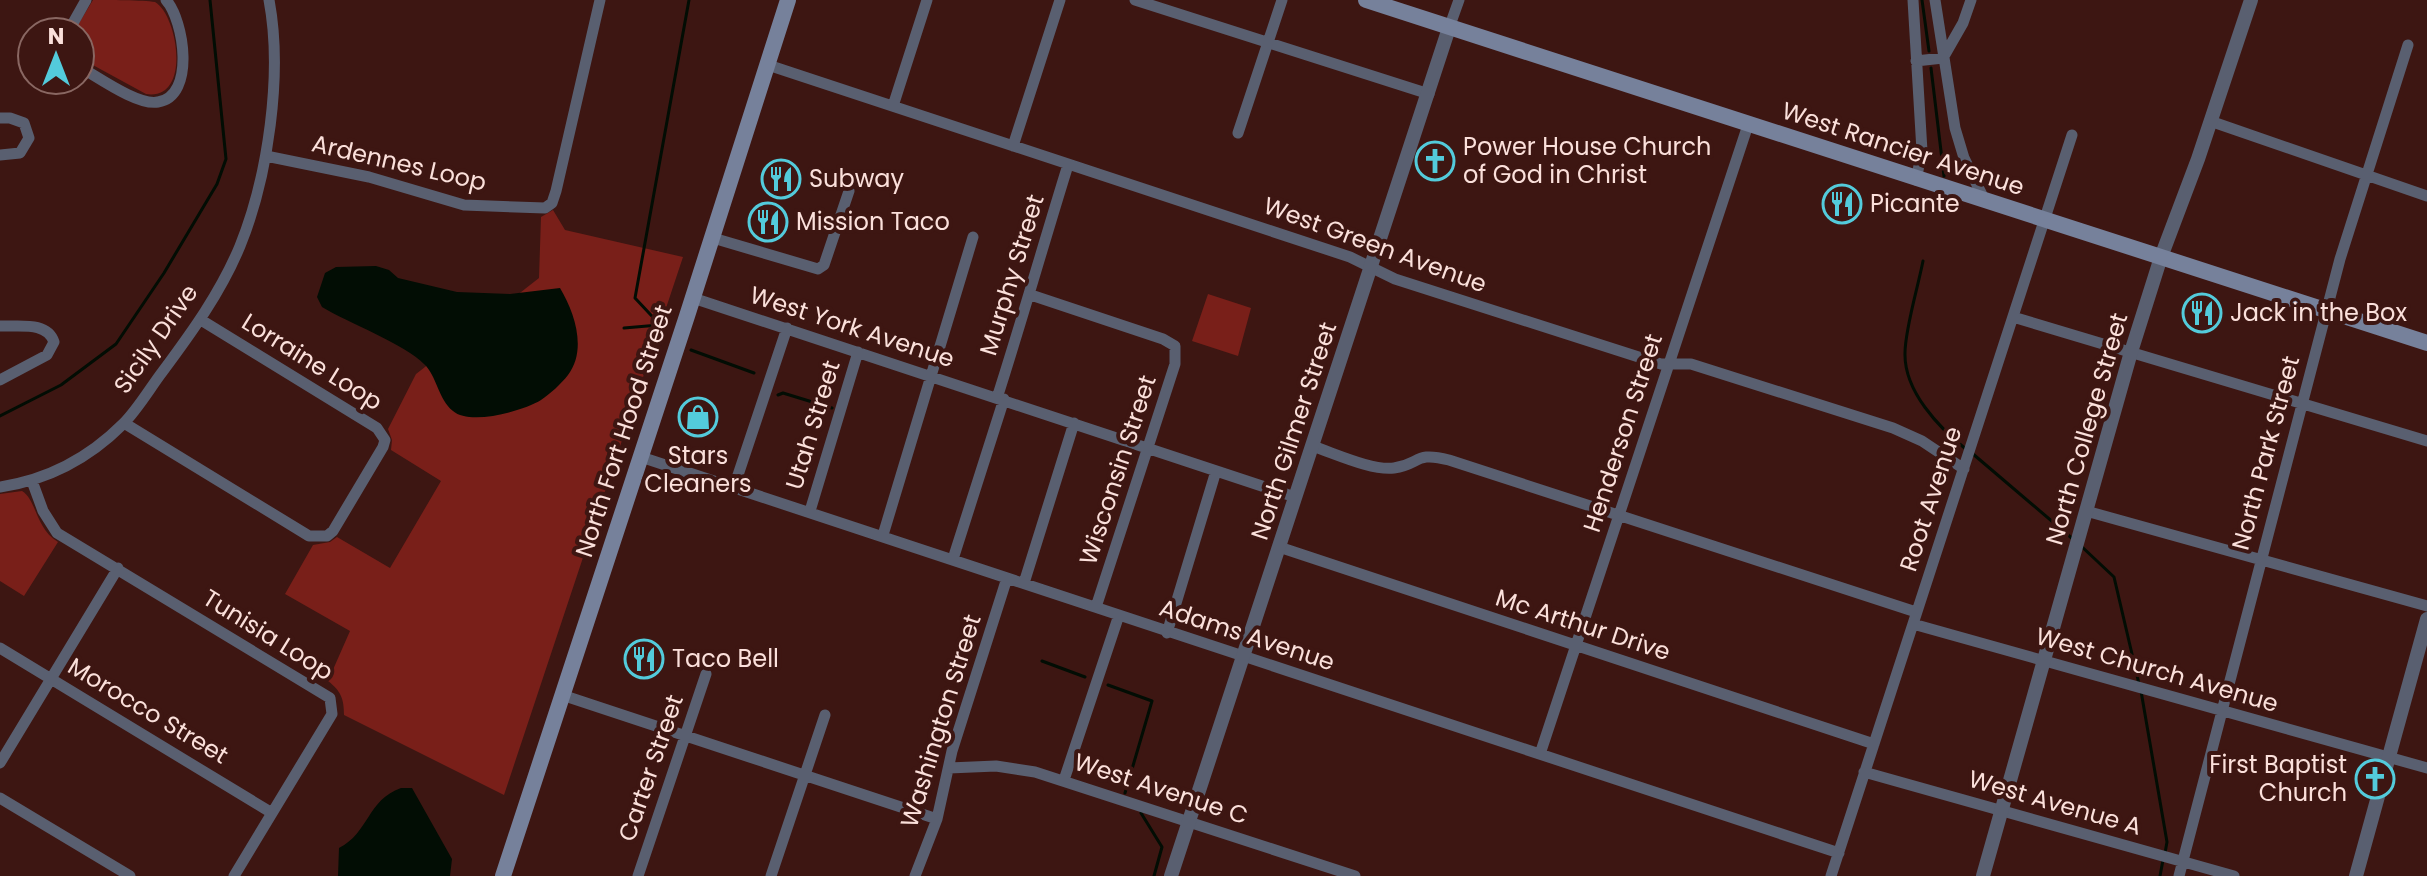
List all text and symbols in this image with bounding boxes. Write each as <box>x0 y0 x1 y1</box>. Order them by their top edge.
north arrow <box>16 16 96 96</box>
text: N <box>48 21 64 52</box>
street label: West Rancier Avenue <box>1778 94 2029 203</box>
street label: Ardennes Loop <box>309 126 490 199</box>
place label: Power House Church of God in Christ <box>1463 130 1711 191</box>
church icon: Power House Church of God in Christ <box>1414 140 1456 182</box>
restaurant icon: Subway <box>760 158 802 200</box>
place label: Subway <box>809 162 905 195</box>
restaurant icon: Picante <box>1821 183 1863 225</box>
place label: Picante <box>1870 187 1960 220</box>
street label: West Green Avenue <box>1259 189 1491 300</box>
street label: Murphy Street <box>971 190 1052 359</box>
restaurant icon: Mission Taco <box>747 201 789 243</box>
place label: Mission Taco <box>796 205 950 238</box>
street label: Sicily Drive <box>106 277 205 400</box>
street label: West York Avenue <box>746 278 959 375</box>
restaurant icon: Jack in the Box <box>2181 292 2223 334</box>
place label: Jack in the Box <box>2230 296 2407 329</box>
street label: North Fort Hood Street <box>567 300 680 561</box>
street label: Lorraine Loop <box>236 305 389 418</box>
street label: North College Street <box>2038 309 2135 549</box>
street label: North Gilmer Street <box>1243 318 1344 544</box>
street label: Henderson Street <box>1575 329 1670 536</box>
street label: North Park Street <box>2224 352 2307 554</box>
street label: Utah Street <box>777 356 848 493</box>
street label: Wisconsin Street <box>1071 371 1164 569</box>
shop icon: Stars Cleaners <box>677 396 719 438</box>
street label: Root Avenue <box>1892 422 1969 576</box>
place label: Stars Cleaners <box>644 439 752 500</box>
street label: Tunisia Loop <box>197 581 340 688</box>
street label: Mc Arthur Drive <box>1492 581 1675 668</box>
street label: Adams Avenue <box>1155 591 1339 678</box>
street label: Washington Street <box>892 610 989 831</box>
street label: West Church Avenue <box>2032 619 2282 720</box>
restaurant icon: Taco Bell <box>623 638 665 680</box>
place label: Taco Bell <box>672 642 779 675</box>
street label: Morocco Street <box>62 650 235 771</box>
street label: Carter Street <box>610 690 691 846</box>
street label: West Avenue C <box>1070 745 1252 832</box>
place label: First Baptist Church <box>2209 748 2347 809</box>
church icon: First Baptist Church <box>2354 758 2396 800</box>
street label: West Avenue A <box>1965 762 2146 843</box>

